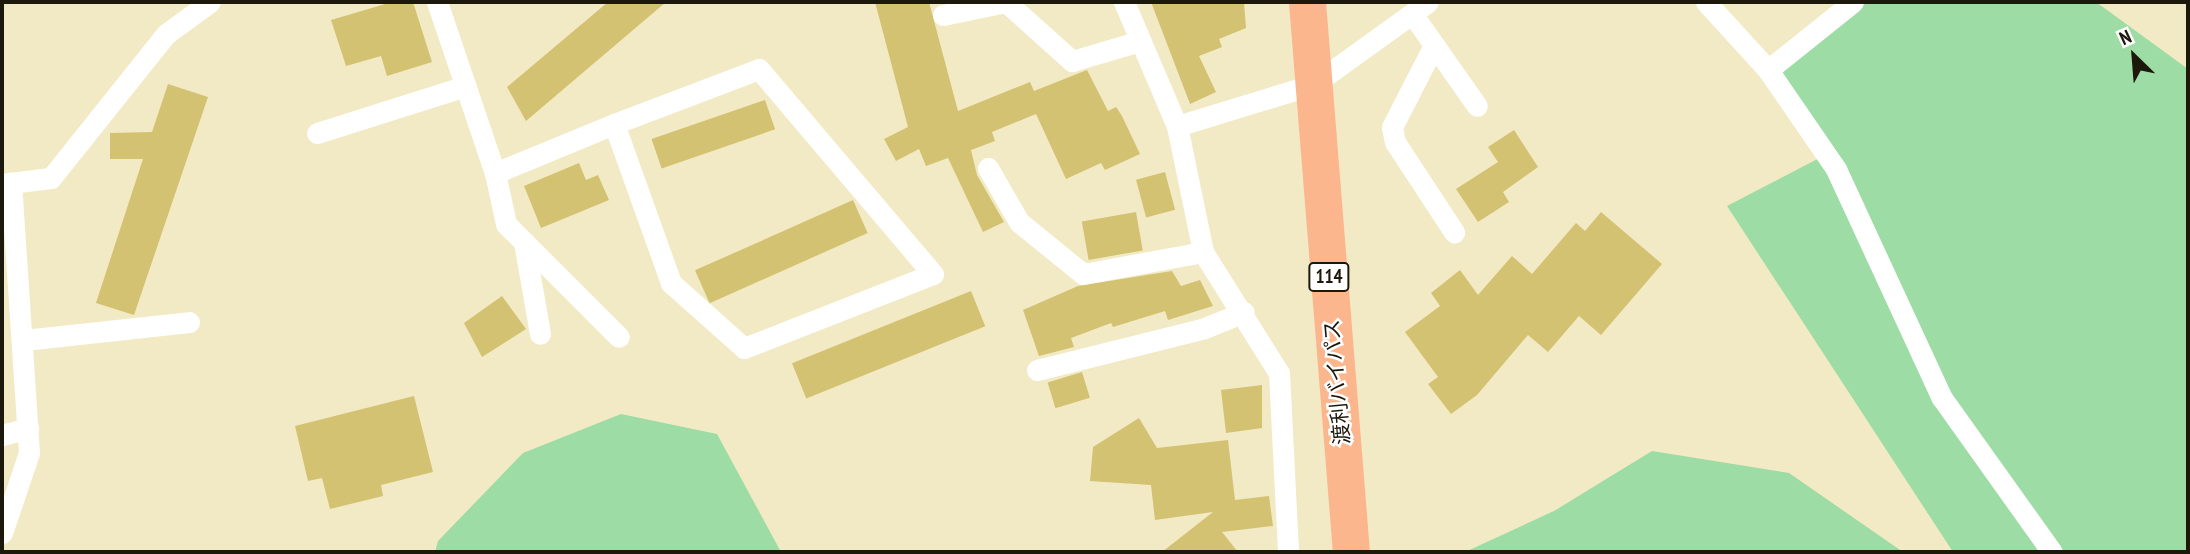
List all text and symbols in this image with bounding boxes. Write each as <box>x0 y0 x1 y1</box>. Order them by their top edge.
north arrow <box>2099 21 2169 91</box>
text: N <box>2115 24 2135 50</box>
road number: 114 <box>1308 262 1350 292</box>
street label: 渡利バイパス <box>1319 318 1355 446</box>

